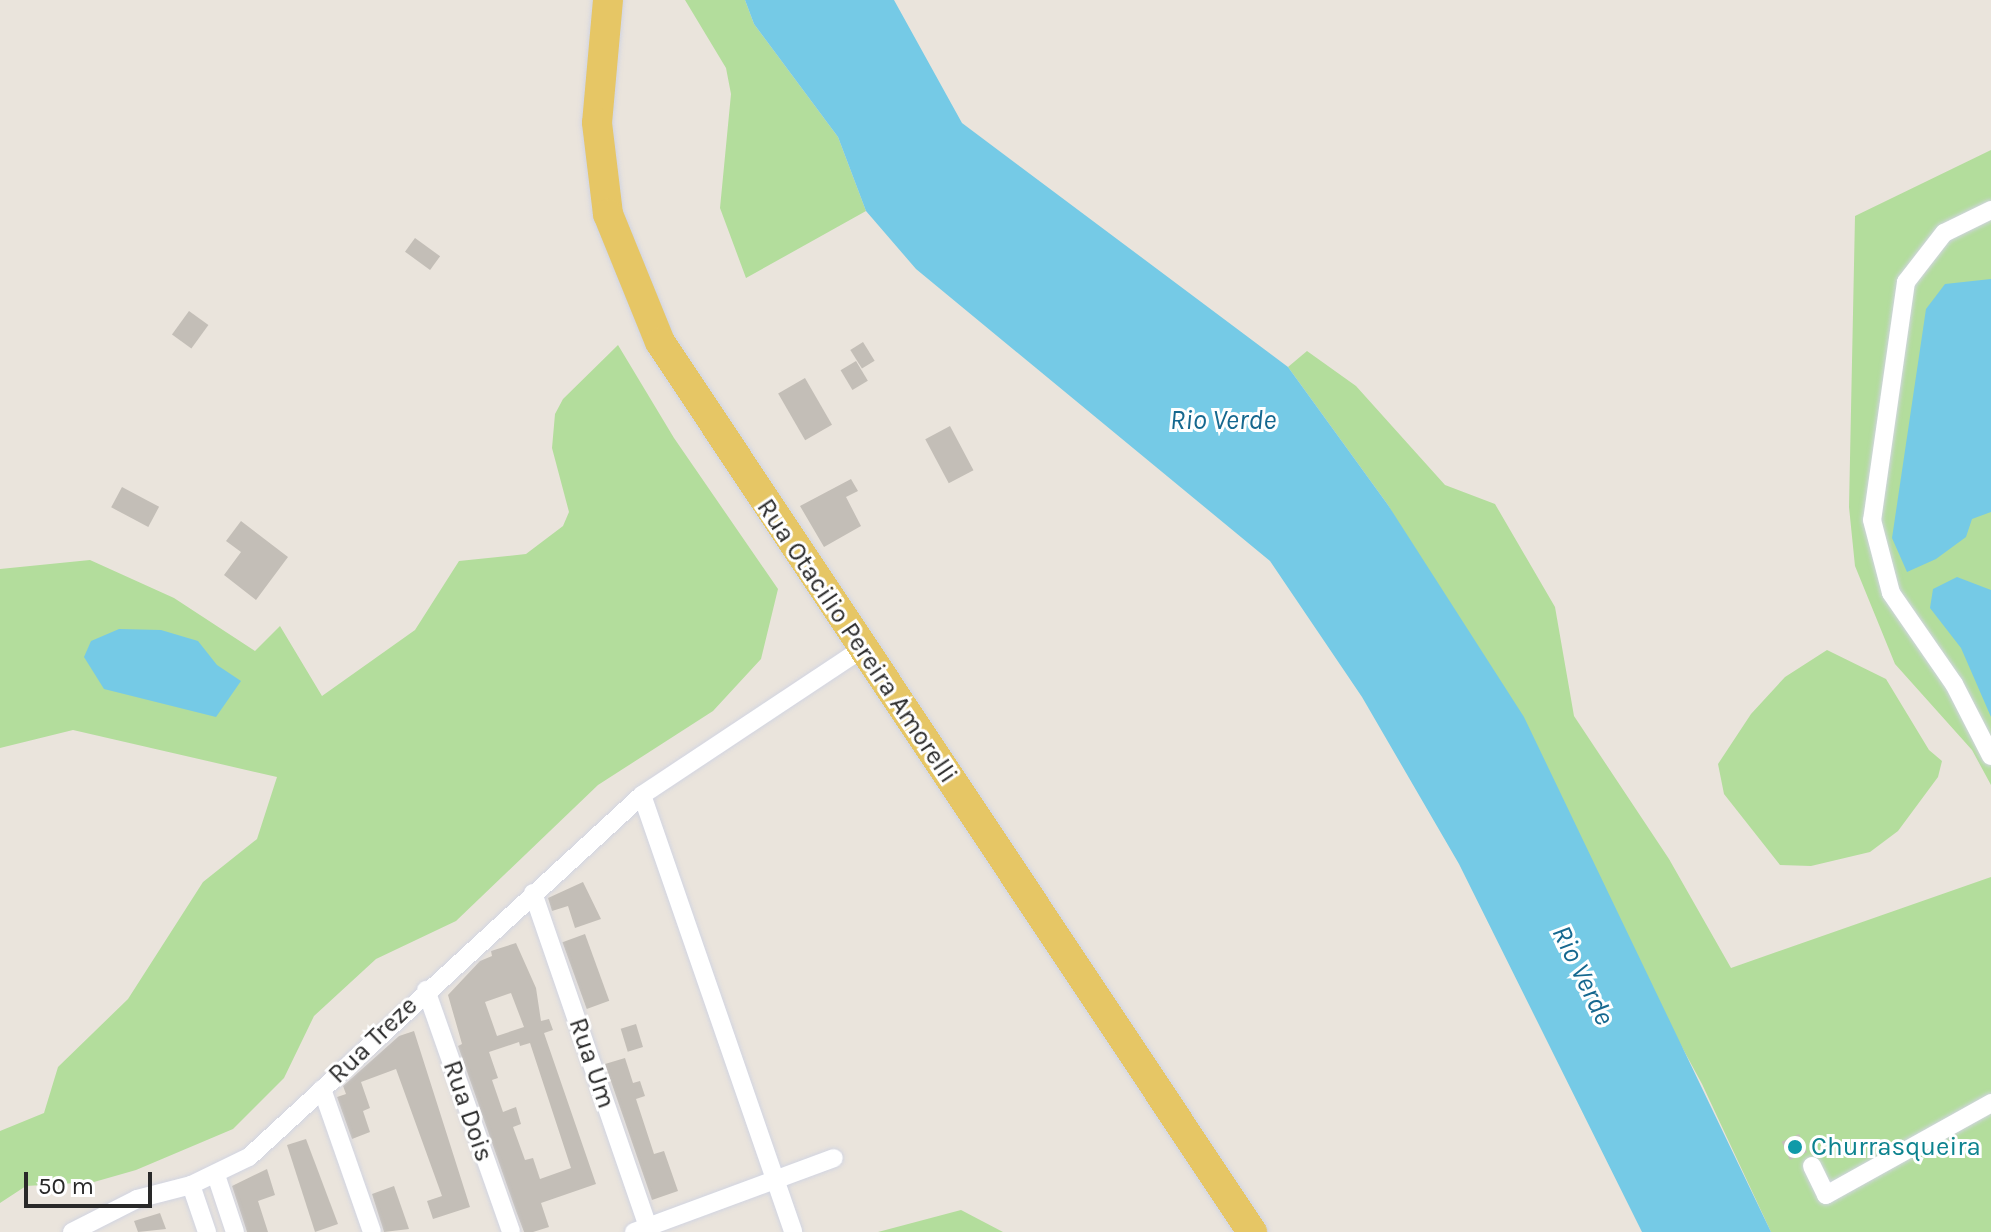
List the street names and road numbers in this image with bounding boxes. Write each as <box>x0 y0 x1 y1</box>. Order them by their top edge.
street label: Rua Otacilio Pereira Amorelli <box>750 493 964 789</box>
street label: Rua Treze <box>322 990 424 1090</box>
street label: Rua Um <box>562 1014 622 1112</box>
street label: Rua Dois <box>436 1056 500 1166</box>

